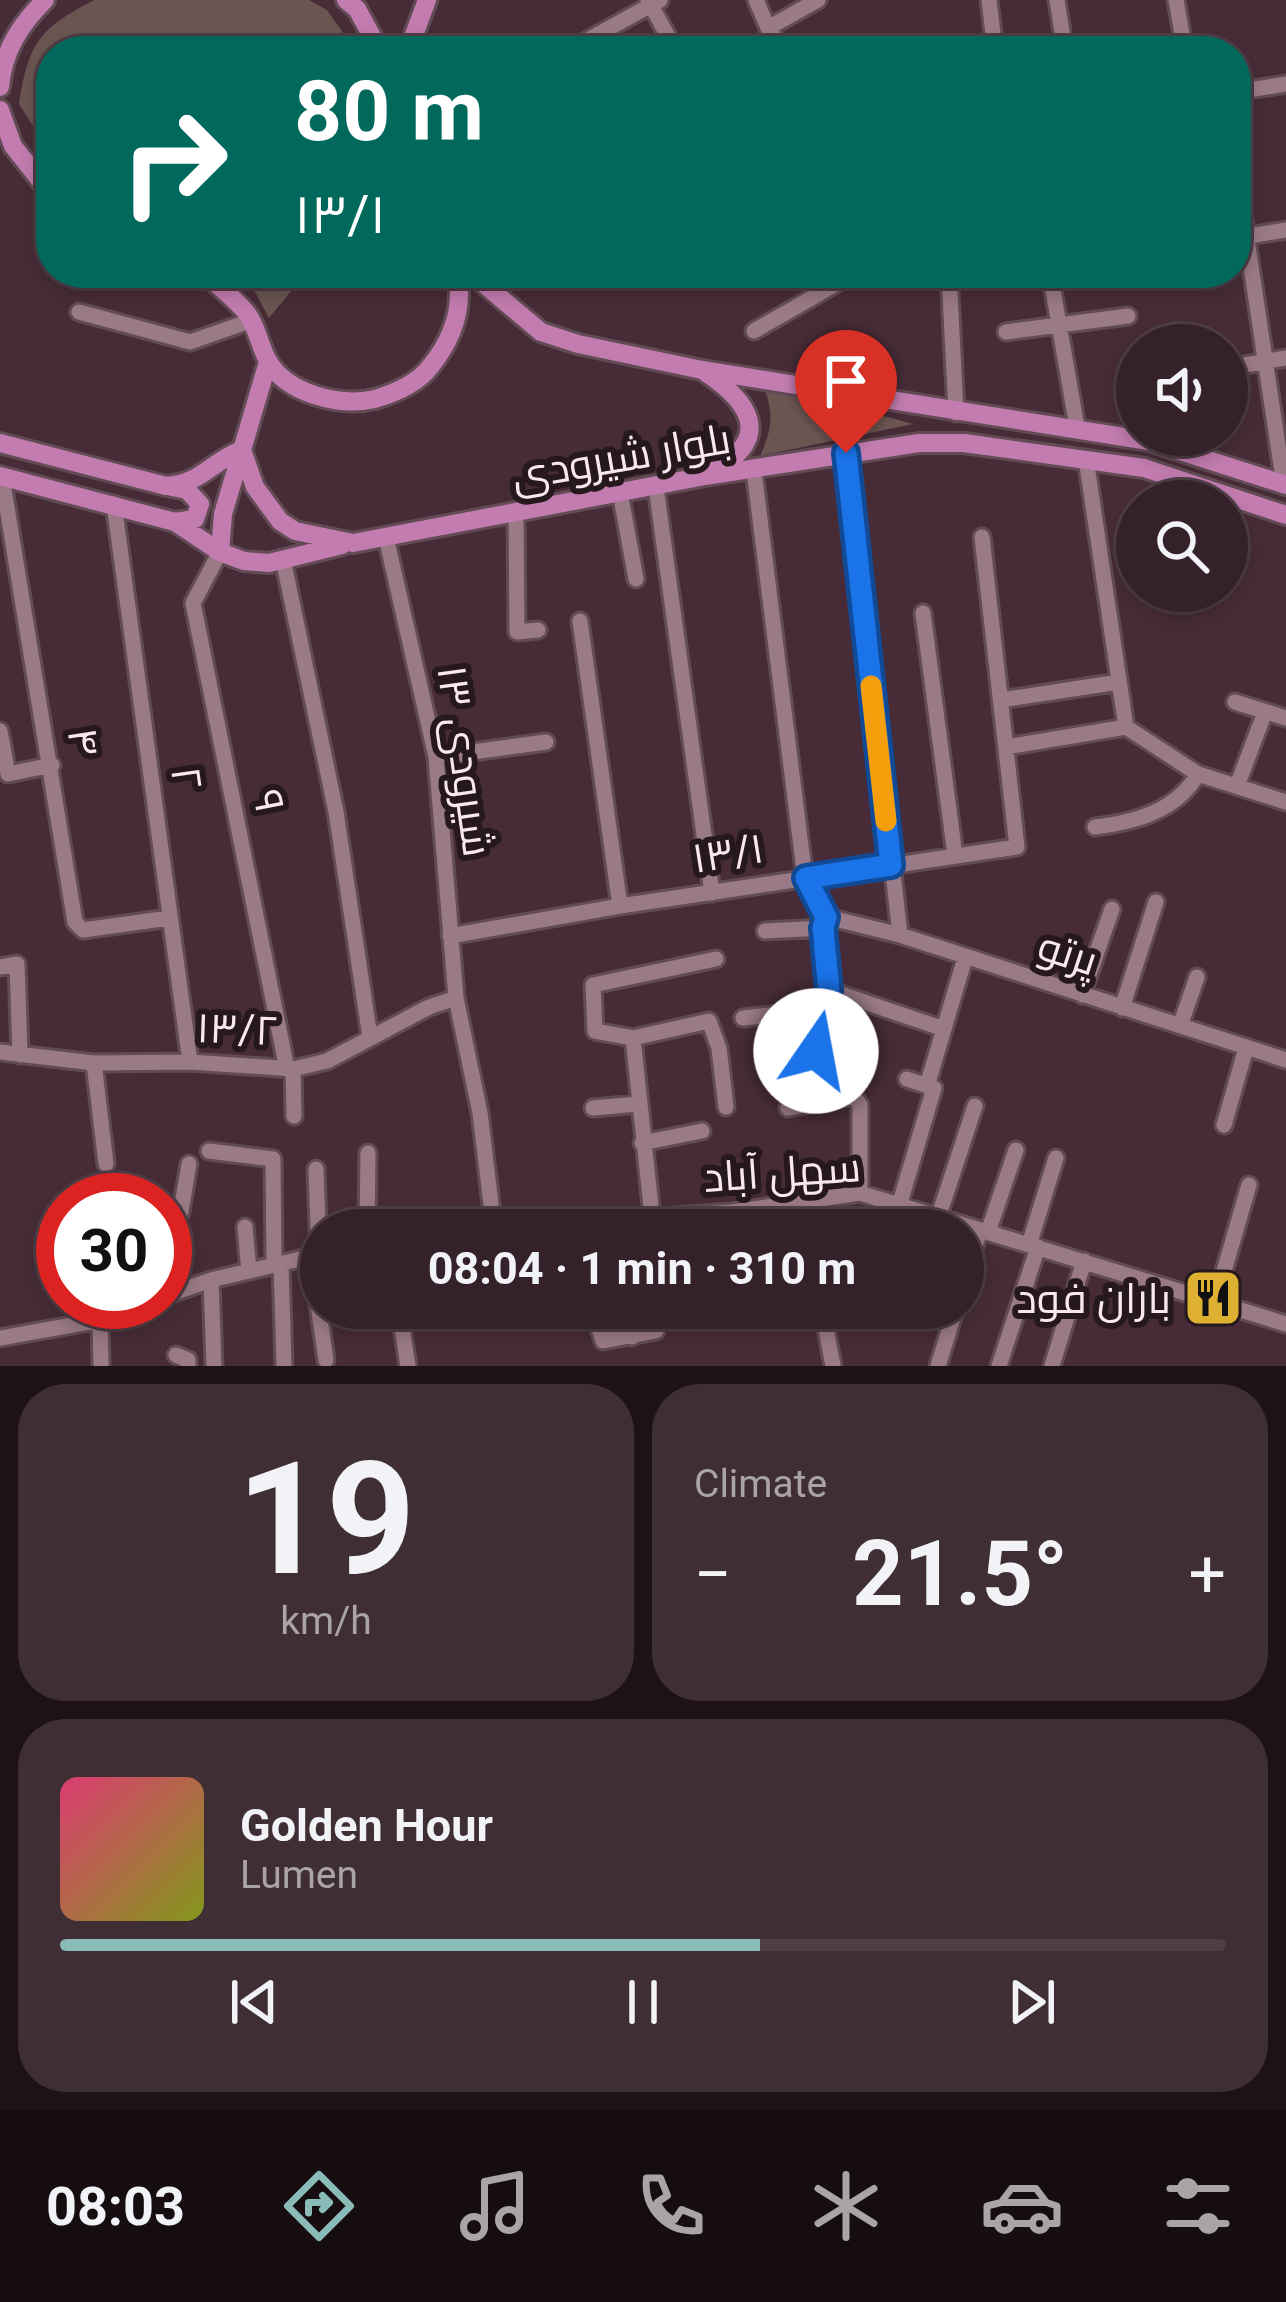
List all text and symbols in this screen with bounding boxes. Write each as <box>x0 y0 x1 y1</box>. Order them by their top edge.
text: 80 m <box>294 62 484 161</box>
icon: right <box>96 84 252 240</box>
text: ۱۳/۱ <box>294 183 386 246</box>
map controls <box>1116 324 1248 612</box>
button: sound <box>1116 324 1248 456</box>
pin <box>795 330 897 453</box>
icon: arrive <box>813 348 879 414</box>
street label: بلوار شیرودی <box>508 414 734 500</box>
button: search <box>1116 480 1248 612</box>
street label: شیرودی ۱۳ <box>427 662 503 860</box>
street label: ۴ <box>58 724 110 760</box>
street label: ۲ <box>161 764 213 792</box>
street label: ۹ <box>243 786 295 816</box>
street label: ۱۳/۱ <box>689 823 767 883</box>
street label: پرتو <box>1031 921 1104 988</box>
position arrow <box>753 988 879 1114</box>
street label: ۱۳/۲ <box>196 1003 278 1055</box>
street label: سهل آباد <box>702 1142 862 1202</box>
speed limit sign: 30 <box>36 1173 192 1329</box>
text: 08:04 · 1 min · 310 m <box>428 1242 856 1295</box>
restaurant icon: باران فود <box>1182 1267 1244 1329</box>
place label: باران فود <box>1017 1274 1171 1323</box>
text: 19 <box>236 1428 416 1611</box>
text: Climate <box>694 1461 827 1507</box>
text: 21.5° <box>852 1522 1068 1627</box>
text: − <box>694 1536 732 1613</box>
text: + <box>1189 1536 1226 1613</box>
text: km/h <box>280 1598 372 1644</box>
text: Golden Hour <box>240 1799 493 1852</box>
text: Lumen <box>240 1852 358 1898</box>
icon: previous <box>221 1969 287 2035</box>
icon: pause <box>610 1969 676 2035</box>
icon: next <box>999 1969 1065 2035</box>
icon: directions <box>277 2164 361 2248</box>
icon: music <box>453 2164 537 2248</box>
icon: phone <box>629 2164 713 2248</box>
icon: climate <box>804 2164 888 2248</box>
icon: car <box>980 2164 1064 2248</box>
icon: filters <box>1156 2164 1240 2248</box>
text: 08:03 <box>46 2175 185 2238</box>

